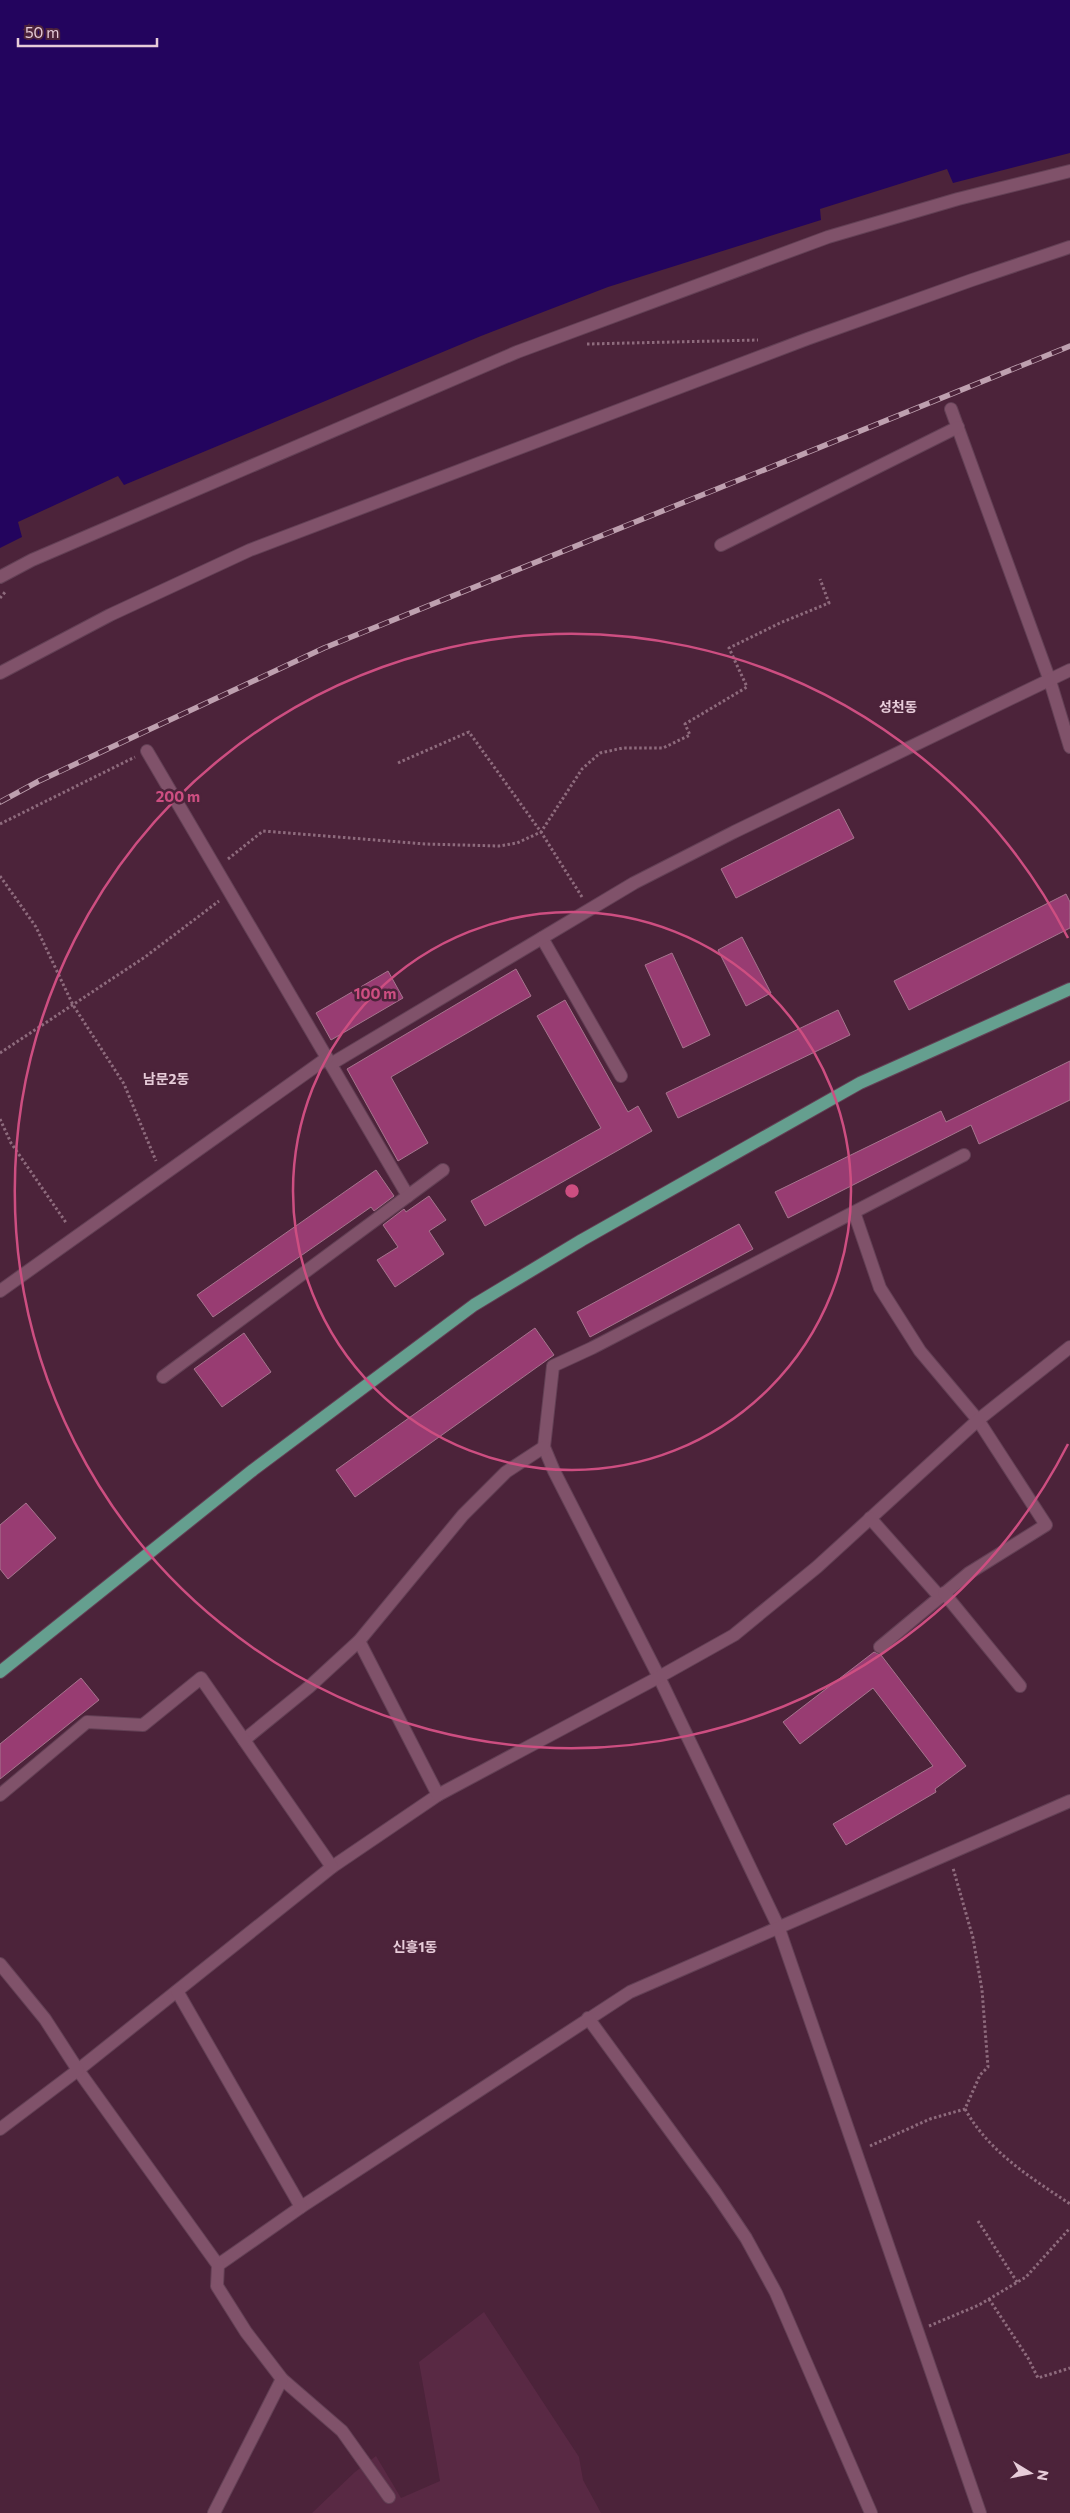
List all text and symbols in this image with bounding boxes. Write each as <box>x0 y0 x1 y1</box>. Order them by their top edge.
scale bar <box>18 15 156 47</box>
text: 50 m <box>25 23 59 41</box>
district label: 성천동 <box>879 698 917 715</box>
text: 200 m <box>156 787 200 805</box>
text: 100 m <box>354 984 396 1002</box>
district label: 남문2동 <box>143 1070 189 1087</box>
centre of rings <box>563 1182 581 1200</box>
district label: 신흥1동 <box>393 1938 438 1955</box>
north arrow <box>1005 2448 1055 2498</box>
text: N <box>1034 2469 1053 2482</box>

